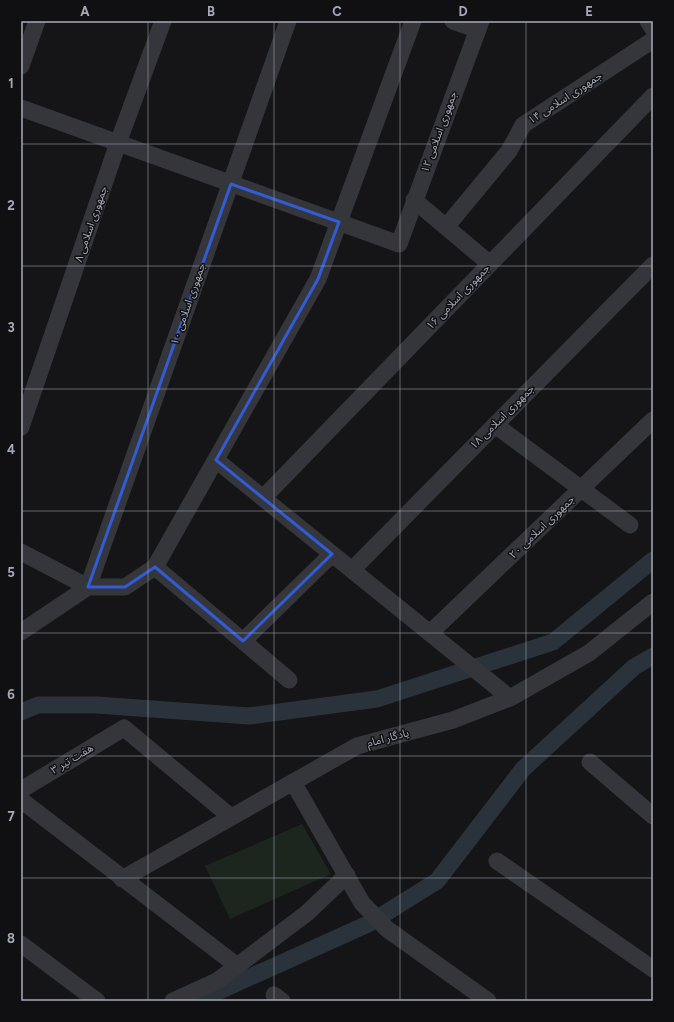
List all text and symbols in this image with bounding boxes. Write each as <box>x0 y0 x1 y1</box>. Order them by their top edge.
text: A <box>80 4 90 19</box>
text: B <box>207 4 215 19</box>
text: C <box>332 4 342 19</box>
text: D <box>458 4 468 19</box>
text: E <box>585 4 593 19</box>
street label: جمهوری اسلامی ۱۴ <box>526 69 605 127</box>
text: 1 <box>8 76 14 91</box>
street label: جمهوری اسلامی ۱۲ <box>418 89 460 175</box>
street label: جمهوری اسلامی ۸ <box>72 184 110 264</box>
text: 2 <box>7 198 15 213</box>
street label: جمهوری اسلامی ۱۰ <box>168 261 208 347</box>
street label: جمهوری اسلامی ۱۶ <box>424 261 493 332</box>
text: 3 <box>7 320 15 335</box>
street label: جمهوری اسلامی ۱۸ <box>467 382 537 452</box>
text: 4 <box>7 442 15 457</box>
street label: جمهوری اسلامی ۲۰ <box>507 492 578 561</box>
text: 5 <box>7 565 15 580</box>
text: 6 <box>7 687 15 702</box>
street label: یادگار امام <box>365 726 411 751</box>
street label: هفت تیر ۳ <box>48 741 96 777</box>
text: 7 <box>7 809 15 824</box>
text: 8 <box>7 931 15 946</box>

